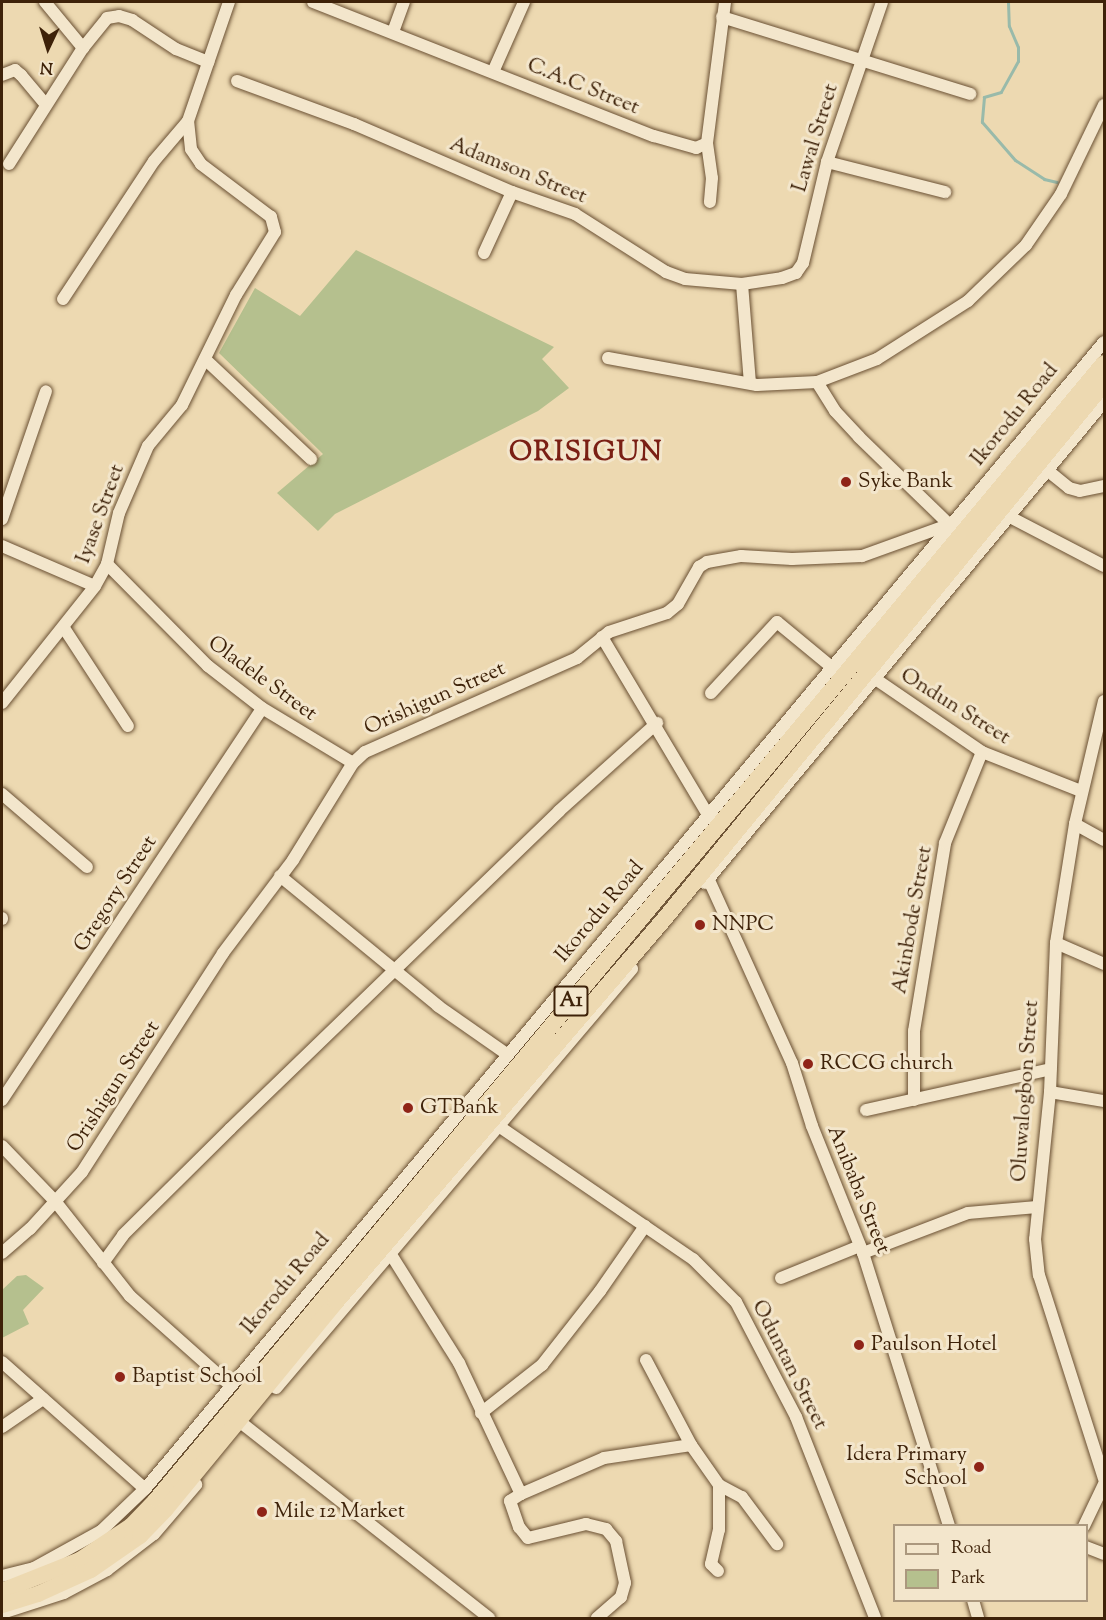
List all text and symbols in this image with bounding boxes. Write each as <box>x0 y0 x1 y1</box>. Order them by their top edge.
north arrow <box>18 18 78 78</box>
street label: C.A.C Street <box>523 53 643 121</box>
text: N <box>40 55 54 78</box>
street label: Lawal Street <box>788 81 844 195</box>
street label: Adamson Street <box>446 132 590 210</box>
street label: Ikorodu Road <box>966 359 1064 471</box>
district label: ORISIGUN <box>509 438 663 470</box>
street label: Iyase Street <box>71 461 131 567</box>
place label: Syke Bank <box>858 469 953 495</box>
marker: Syke Bank <box>839 475 853 489</box>
street label: Oladele Street <box>203 631 321 727</box>
street label: Orishigun Street <box>361 657 509 741</box>
street label: Ondun Street <box>895 663 1015 751</box>
street label: Gregory Street <box>69 831 163 957</box>
street label: Akinbode Street <box>888 844 938 996</box>
street label: Ikorodu Road <box>550 856 650 968</box>
place label: NNPC <box>712 912 774 938</box>
marker: NNPC <box>693 918 707 932</box>
road number: A1 <box>553 984 589 1018</box>
street label: Oluwalogbon Street <box>1007 999 1045 1183</box>
street label: Orishigun Street <box>62 1017 166 1157</box>
place label: RCCG church <box>820 1051 953 1077</box>
marker: RCCG church <box>801 1057 815 1071</box>
place label: GTBank <box>420 1095 499 1121</box>
marker: GTBank <box>401 1101 415 1115</box>
street label: Anibaba Street <box>821 1122 895 1258</box>
street label: Ikorodu Road <box>236 1228 336 1340</box>
street label: Oduntan Street <box>746 1296 832 1434</box>
place label: Paulson Hotel <box>871 1332 997 1358</box>
marker: Paulson Hotel <box>852 1338 866 1352</box>
place label: Baptist School <box>132 1364 262 1390</box>
marker: Baptist School <box>113 1370 127 1384</box>
place label: Idera Primary School <box>846 1442 967 1492</box>
marker: Idera Primary School <box>972 1460 986 1474</box>
place label: Mile 12 Market <box>274 1499 405 1525</box>
marker: Mile 12 Market <box>255 1505 269 1519</box>
legend <box>893 1524 1088 1602</box>
text: Road <box>951 1536 991 1562</box>
text: Park <box>951 1566 985 1592</box>

